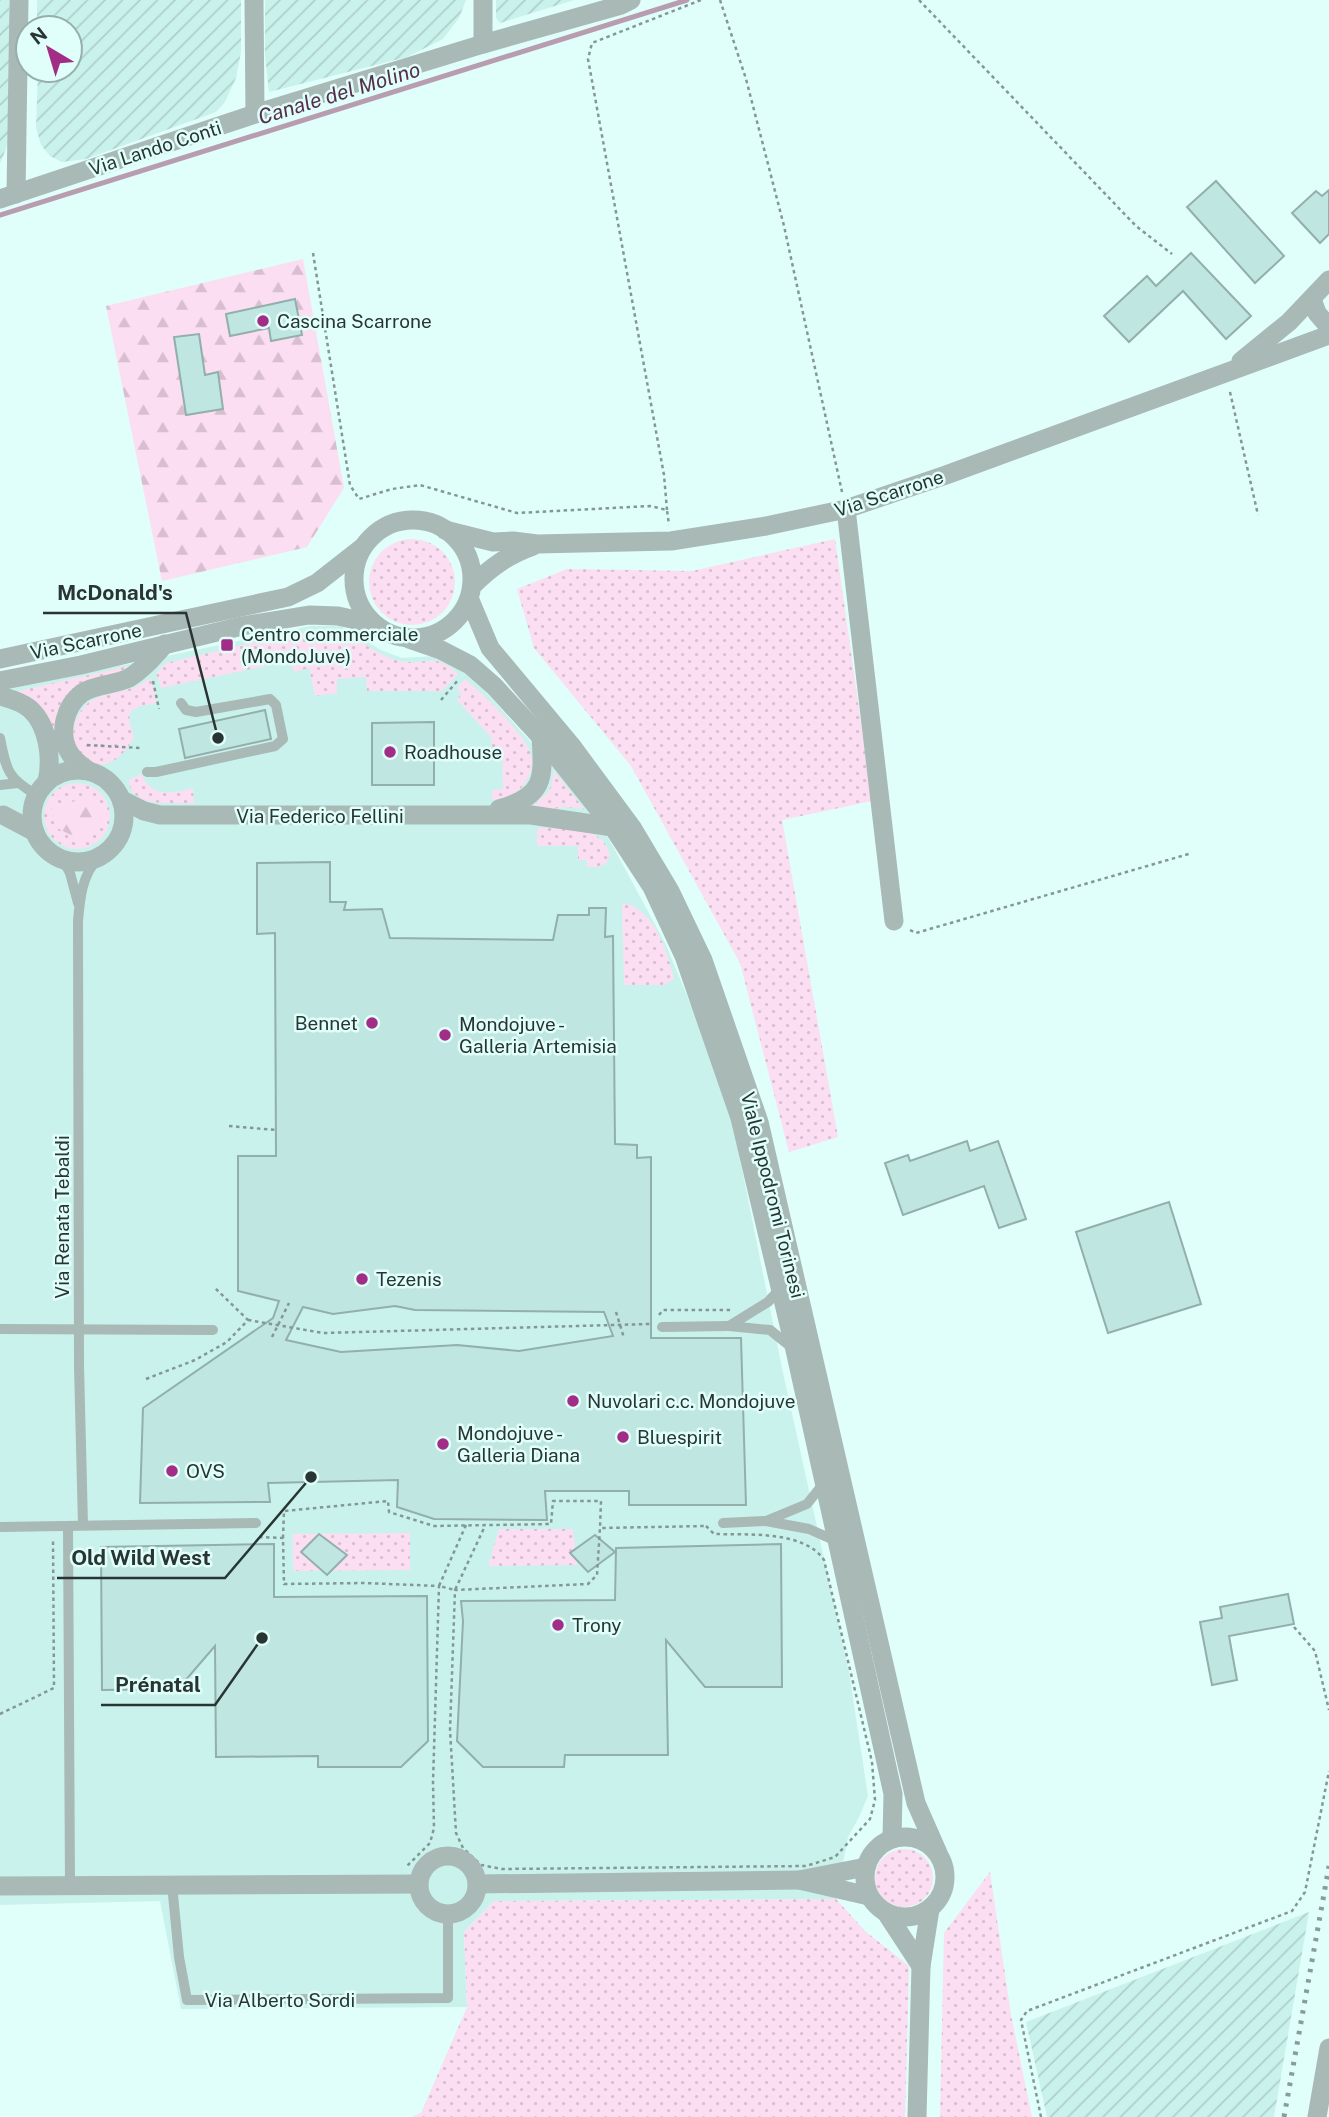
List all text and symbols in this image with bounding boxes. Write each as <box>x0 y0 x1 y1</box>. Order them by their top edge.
north arrow <box>14 14 84 84</box>
text: N <box>26 22 51 49</box>
water label: Canale del Molino <box>255 56 423 130</box>
street label: Via Lando Conti <box>86 116 224 180</box>
place label: Cascina Scarrone <box>277 310 432 332</box>
marker: Cascina Scarrone <box>255 313 271 329</box>
street label: Via Scarrone <box>832 465 946 521</box>
callout: McDonald's <box>43 571 186 613</box>
text: McDonald's <box>57 580 173 605</box>
street label: Via Scarrone <box>28 618 144 664</box>
place label: Centro commerciale (MondoJuve) <box>241 623 418 667</box>
marker: Centro commerciale (MondoJuve) <box>219 637 235 653</box>
place label: Roadhouse <box>404 741 502 763</box>
marker: Roadhouse <box>382 744 398 760</box>
street label: Via Federico Fellini <box>236 805 404 827</box>
place label: Bennet <box>295 1012 358 1034</box>
place label: Mondojuve - Galleria Artemisia <box>459 1013 617 1057</box>
marker: Bennet <box>364 1015 380 1031</box>
marker: Mondojuve - Galleria Artemisia <box>437 1027 453 1043</box>
street label: Viale Ippodromi Torinesi <box>737 1090 809 1300</box>
street label: Via Renata Tebaldi <box>51 1135 73 1299</box>
place label: Tezenis <box>376 1268 442 1290</box>
marker: Tezenis <box>354 1271 370 1287</box>
place label: Nuvolari c.c. Mondojuve <box>587 1390 796 1412</box>
marker: Nuvolari c.c. Mondojuve <box>565 1393 581 1409</box>
place label: Mondojuve - Galleria Diana <box>457 1422 580 1466</box>
place label: Bluespirit <box>637 1426 722 1448</box>
marker: Bluespirit <box>615 1429 631 1445</box>
marker: Mondojuve - Galleria Diana <box>435 1436 451 1452</box>
place label: OVS <box>186 1460 225 1482</box>
marker: OVS <box>164 1463 180 1479</box>
callout: Old Wild West <box>57 1536 225 1578</box>
text: Old Wild West <box>71 1545 211 1570</box>
place label: Trony <box>572 1614 621 1636</box>
marker: Trony <box>550 1617 566 1633</box>
callout: Prénatal <box>101 1663 215 1705</box>
text: Prénatal <box>115 1672 201 1697</box>
street label: Via Alberto Sordi <box>205 1989 355 2011</box>

